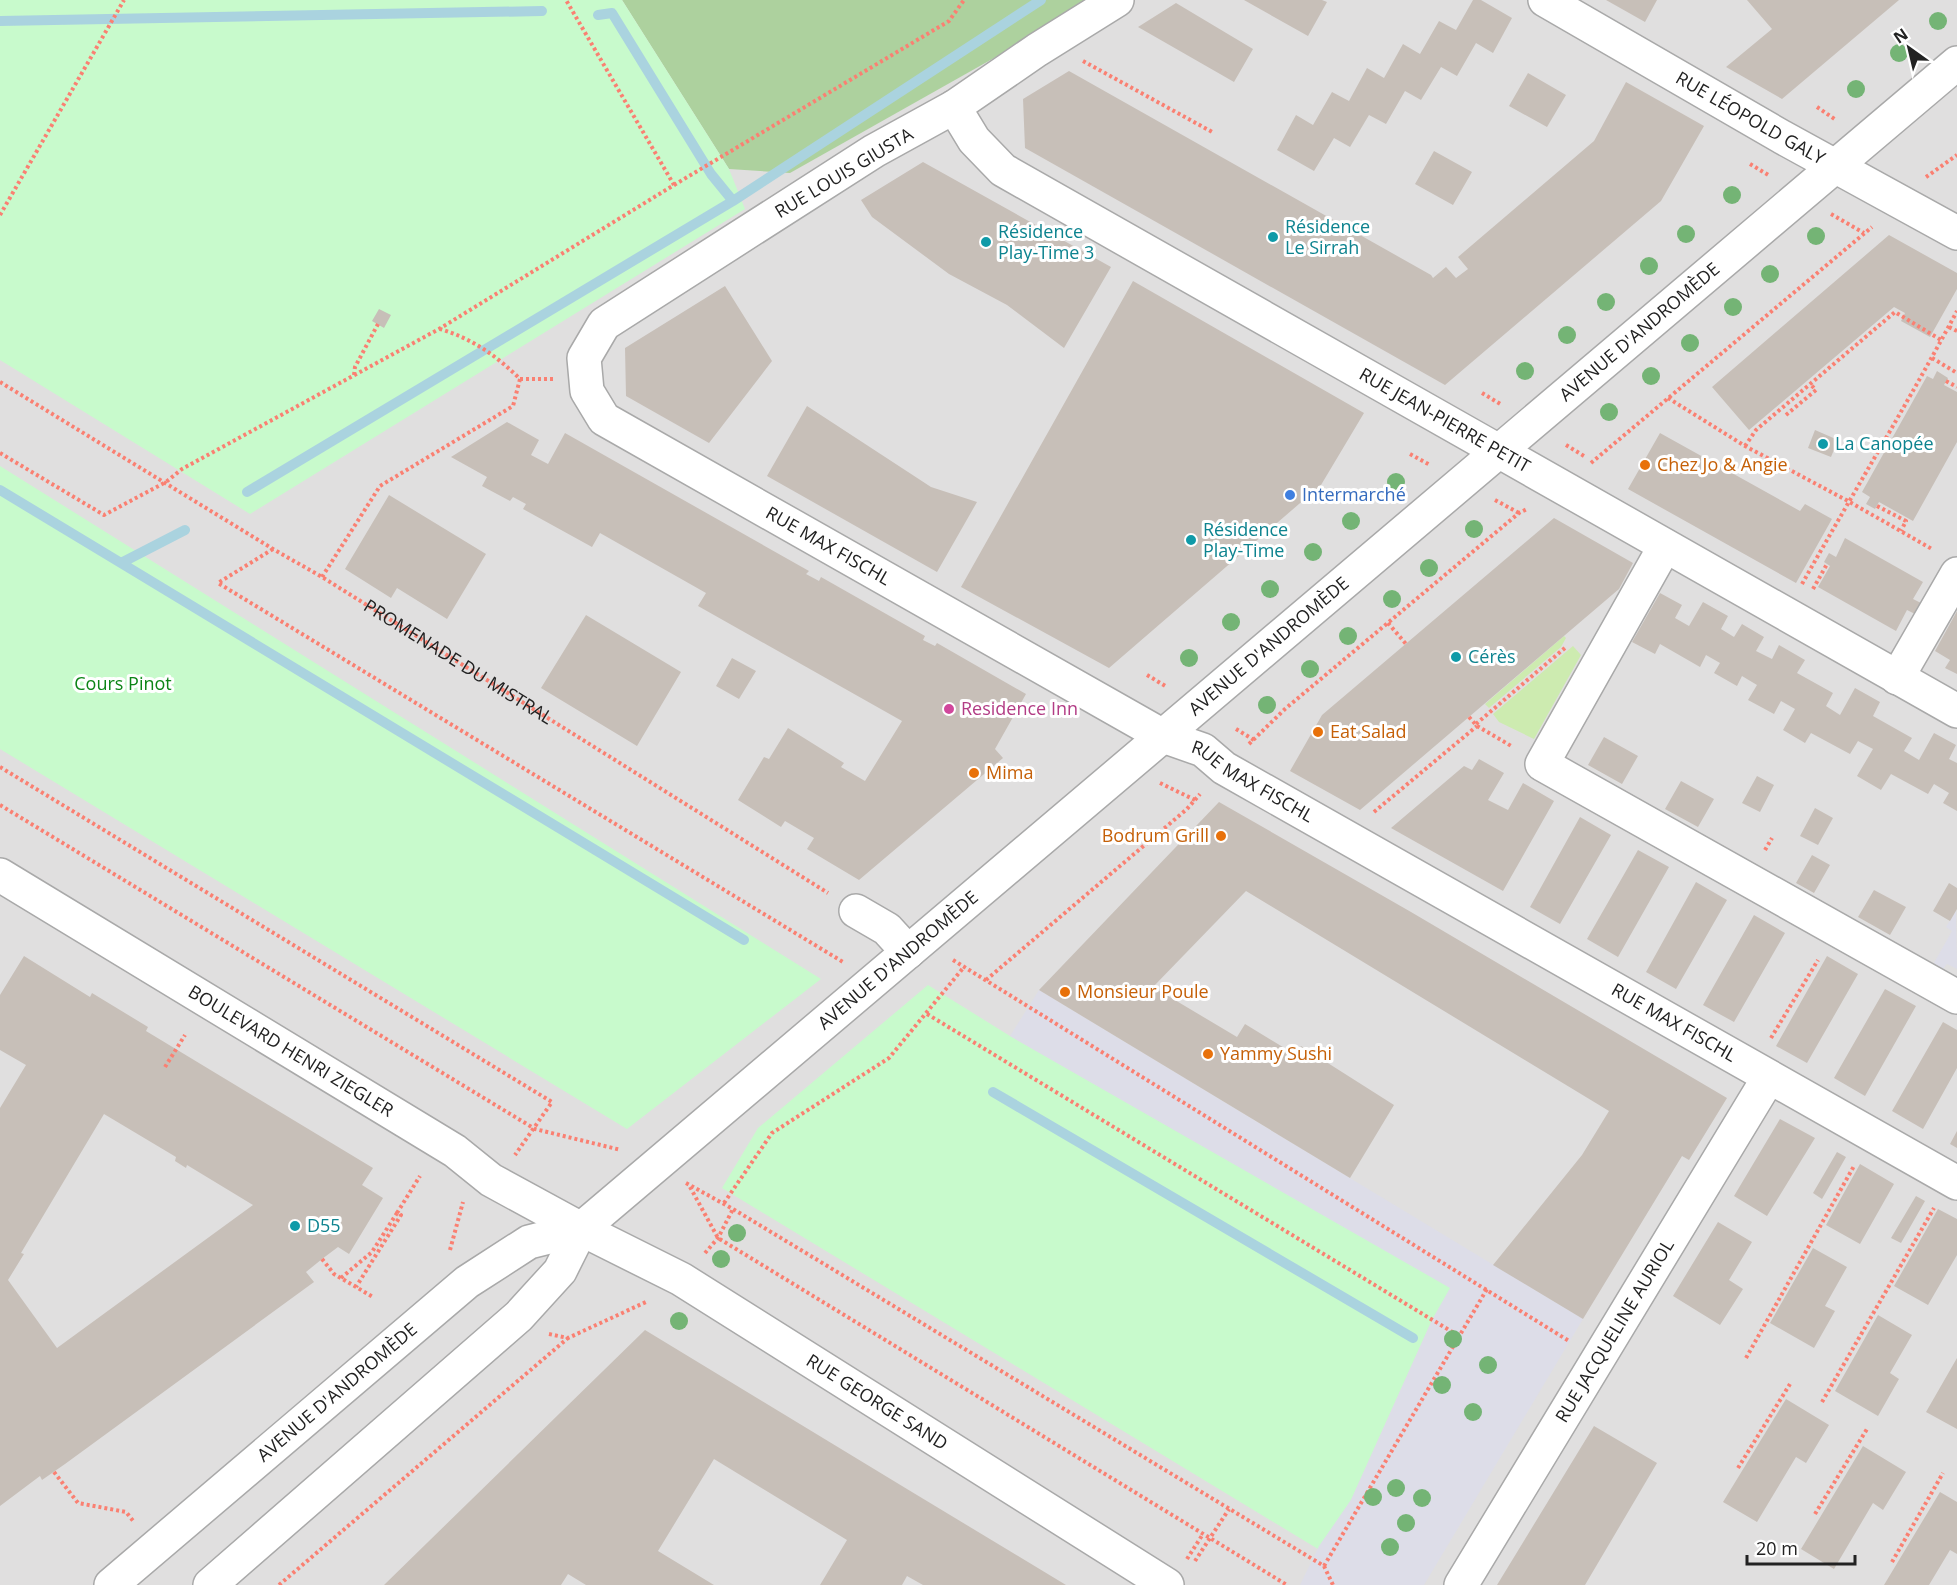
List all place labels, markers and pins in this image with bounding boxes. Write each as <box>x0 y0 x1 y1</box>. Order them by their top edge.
place label: Résidence Le Sirrah <box>1285 214 1370 259</box>
place label: Résidence Play-Time 3 <box>998 219 1094 264</box>
marker: Résidence Le Sirrah <box>1266 230 1280 244</box>
marker: Résidence Play-Time 3 <box>979 235 993 249</box>
place label: La Canopée <box>1835 431 1934 455</box>
marker: La Canopée <box>1816 437 1830 451</box>
place label: Chez Jo & Angie <box>1657 452 1788 476</box>
marker: Chez Jo & Angie <box>1638 458 1652 472</box>
place label: Intermarché <box>1302 482 1406 506</box>
marker: Intermarché <box>1283 488 1297 502</box>
place label: Résidence Play-Time <box>1203 517 1288 562</box>
marker: Résidence Play-Time <box>1184 533 1198 547</box>
place label: Cérès <box>1468 644 1516 668</box>
marker: Cérès <box>1449 650 1463 664</box>
place label: Residence Inn <box>961 696 1078 720</box>
marker: Residence Inn <box>942 702 956 716</box>
place label: Eat Salad <box>1330 719 1407 743</box>
marker: Eat Salad <box>1311 725 1325 739</box>
place label: Mima <box>986 760 1033 784</box>
marker: Mima <box>967 766 981 780</box>
place label: Bodrum Grill <box>1102 823 1209 847</box>
marker: Bodrum Grill <box>1214 829 1228 843</box>
place label: Monsieur Poule <box>1077 979 1209 1003</box>
marker: Monsieur Poule <box>1058 985 1072 999</box>
place label: Yammy Sushi <box>1220 1041 1332 1065</box>
marker: Yammy Sushi <box>1201 1047 1215 1061</box>
place label: D55 <box>307 1213 341 1237</box>
marker: D55 <box>288 1219 302 1233</box>

